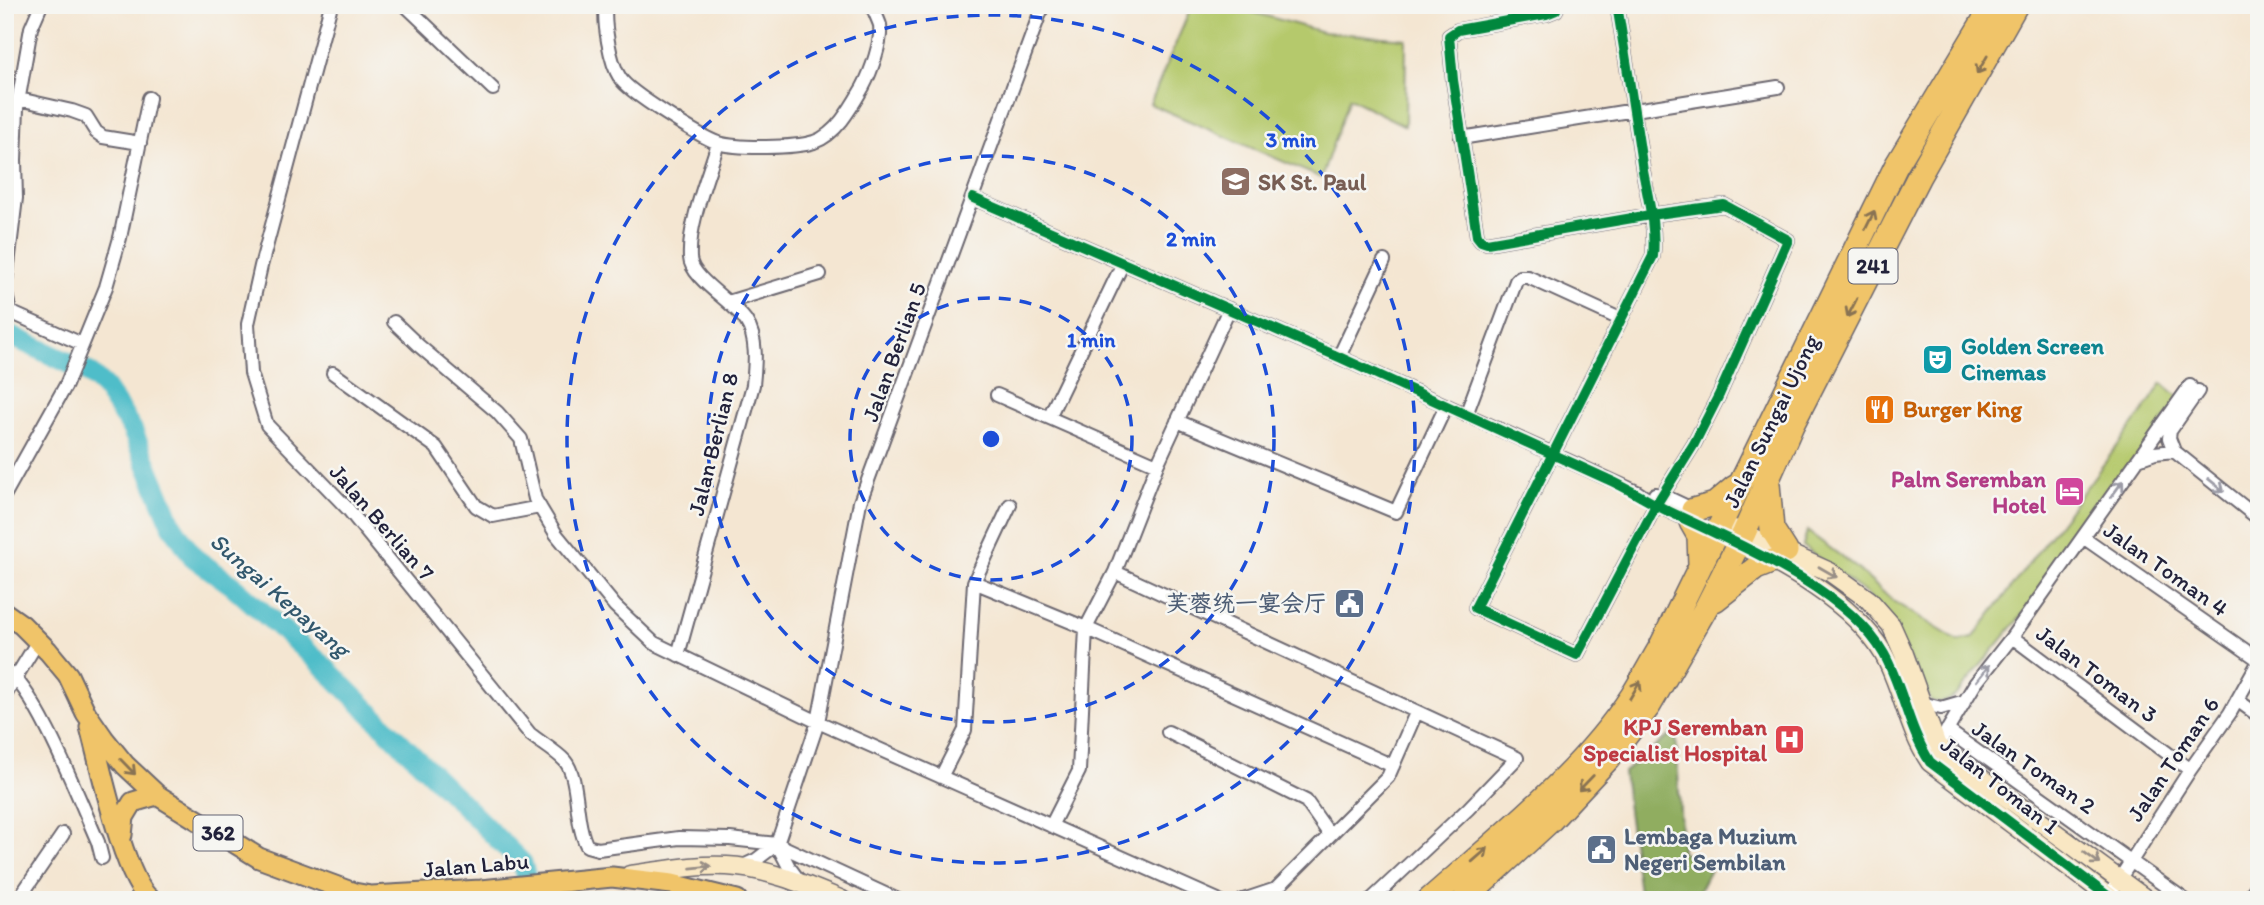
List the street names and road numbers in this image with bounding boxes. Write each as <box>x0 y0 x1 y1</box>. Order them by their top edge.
road number: 241 <box>1848 248 1898 284</box>
street label: Jalan Berlian 5 <box>856 279 932 425</box>
street label: Jalan Sungai Ujong <box>1717 330 1825 512</box>
street label: Jalan Berlian 8 <box>682 370 744 518</box>
street label: Jalan Berlian 7 <box>324 458 440 586</box>
street label: Jalan Toman 4 <box>2098 516 2234 622</box>
street label: Jalan Toman 3 <box>2031 619 2163 729</box>
street label: Jalan Toman 6 <box>2121 691 2225 827</box>
street label: Jalan Toman 2 <box>1967 714 2101 820</box>
street label: Jalan Toman 1 <box>1935 730 2065 840</box>
road number: 362 <box>194 816 242 850</box>
street label: Jalan Labu <box>422 846 530 884</box>

